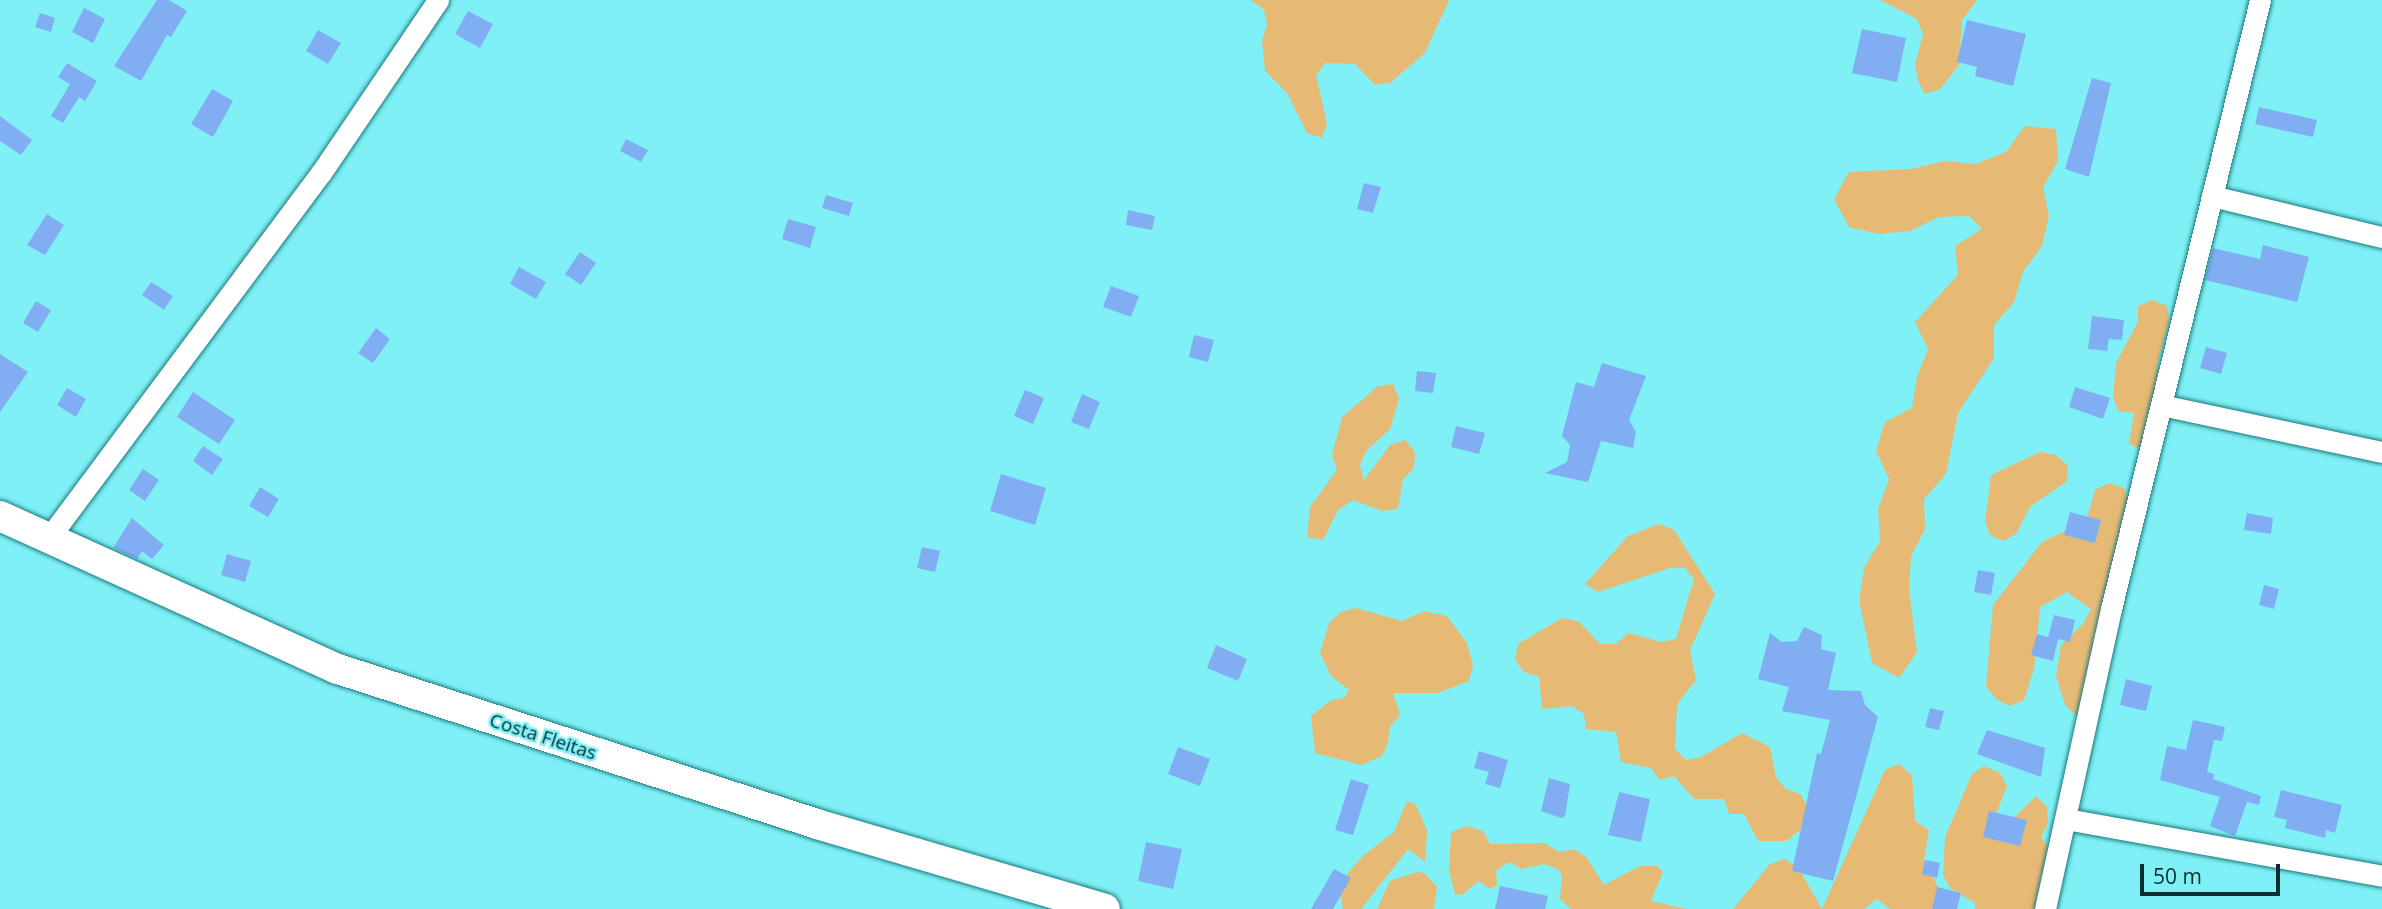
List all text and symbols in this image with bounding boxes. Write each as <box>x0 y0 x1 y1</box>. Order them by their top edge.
street label: Costa Fleitas <box>487 709 599 765</box>
scale bar <box>2144 850 2284 894</box>
text: 50 m <box>2153 862 2202 890</box>

